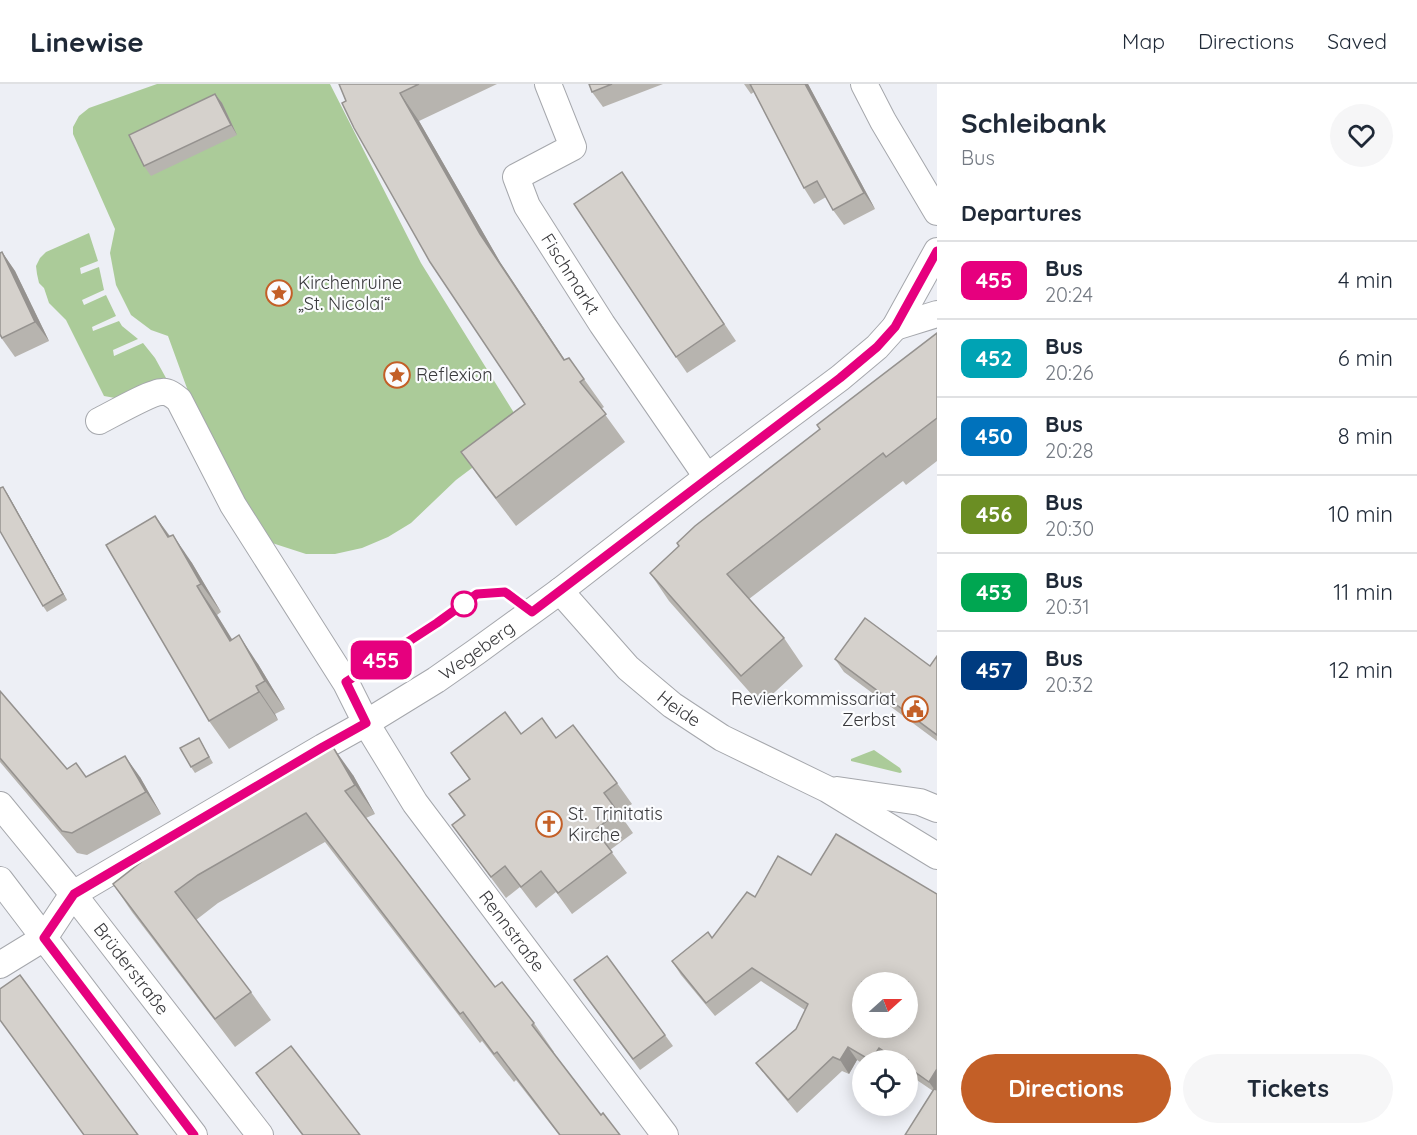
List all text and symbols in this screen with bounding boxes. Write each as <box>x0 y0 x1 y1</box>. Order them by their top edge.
text: Linewise <box>30 24 144 59</box>
text: Map <box>1122 28 1165 54</box>
text: Directions <box>1198 28 1294 54</box>
text: Saved <box>1327 28 1387 54</box>
button: heart <box>1330 104 1393 167</box>
text: Schleibank <box>961 105 1107 140</box>
text: Bus <box>961 145 995 170</box>
text: Departures <box>961 199 1082 227</box>
street label: Fischmarkt <box>536 229 605 319</box>
text: Bus <box>1045 254 1083 282</box>
text: 4 min <box>1338 266 1393 294</box>
text: 455 <box>976 267 1012 293</box>
place label: Kirchenruine „St. Nicolai“ <box>298 271 402 315</box>
place icon: Kirchenruine „St. Nicolai“ <box>264 278 294 308</box>
text: 20:24 <box>1045 282 1093 307</box>
text: Bus <box>1045 332 1083 360</box>
text: 6 min <box>1338 344 1393 372</box>
text: 452 <box>976 345 1012 371</box>
place icon: Reflexion <box>382 360 412 390</box>
text: 20:26 <box>1045 360 1094 385</box>
place label: Reflexion <box>416 363 493 386</box>
text: Bus <box>1045 410 1083 438</box>
text: 8 min <box>1338 422 1393 450</box>
text: 450 <box>975 423 1013 449</box>
text: 20:28 <box>1045 438 1094 463</box>
text: Bus <box>1045 488 1083 516</box>
text: 10 min <box>1328 500 1393 528</box>
text: 456 <box>976 501 1012 527</box>
text: 20:30 <box>1045 516 1094 541</box>
text: Bus <box>1045 566 1083 594</box>
text: 11 min <box>1333 578 1393 606</box>
text: 453 <box>976 579 1012 605</box>
unlabelled marker <box>451 591 477 617</box>
text: 20:31 <box>1045 594 1090 619</box>
street label: Wegeberg <box>435 616 519 685</box>
line badge: 455 <box>346 640 416 680</box>
text: Bus <box>1045 644 1083 672</box>
text: 455 <box>363 647 399 673</box>
text: 12 min <box>1329 656 1393 684</box>
text: 457 <box>976 657 1012 683</box>
text: 20:32 <box>1045 672 1093 697</box>
street label: Heide <box>652 685 705 732</box>
place label: Revierkommissariat Zerbst <box>731 687 896 731</box>
public building icon: Revierkommissariat Zerbst <box>900 694 930 724</box>
place label: St. Trinitatis Kirche <box>568 802 663 846</box>
church icon: St. Trinitatis Kirche <box>534 809 564 839</box>
street label: Rennstraße <box>474 886 550 976</box>
street label: Brüderstraße <box>89 918 174 1019</box>
north arrow <box>852 972 918 1038</box>
map controls <box>852 972 918 1116</box>
button: locate <box>852 1050 918 1116</box>
button: Directions <box>961 1054 1171 1123</box>
button: Tickets <box>1183 1054 1393 1123</box>

